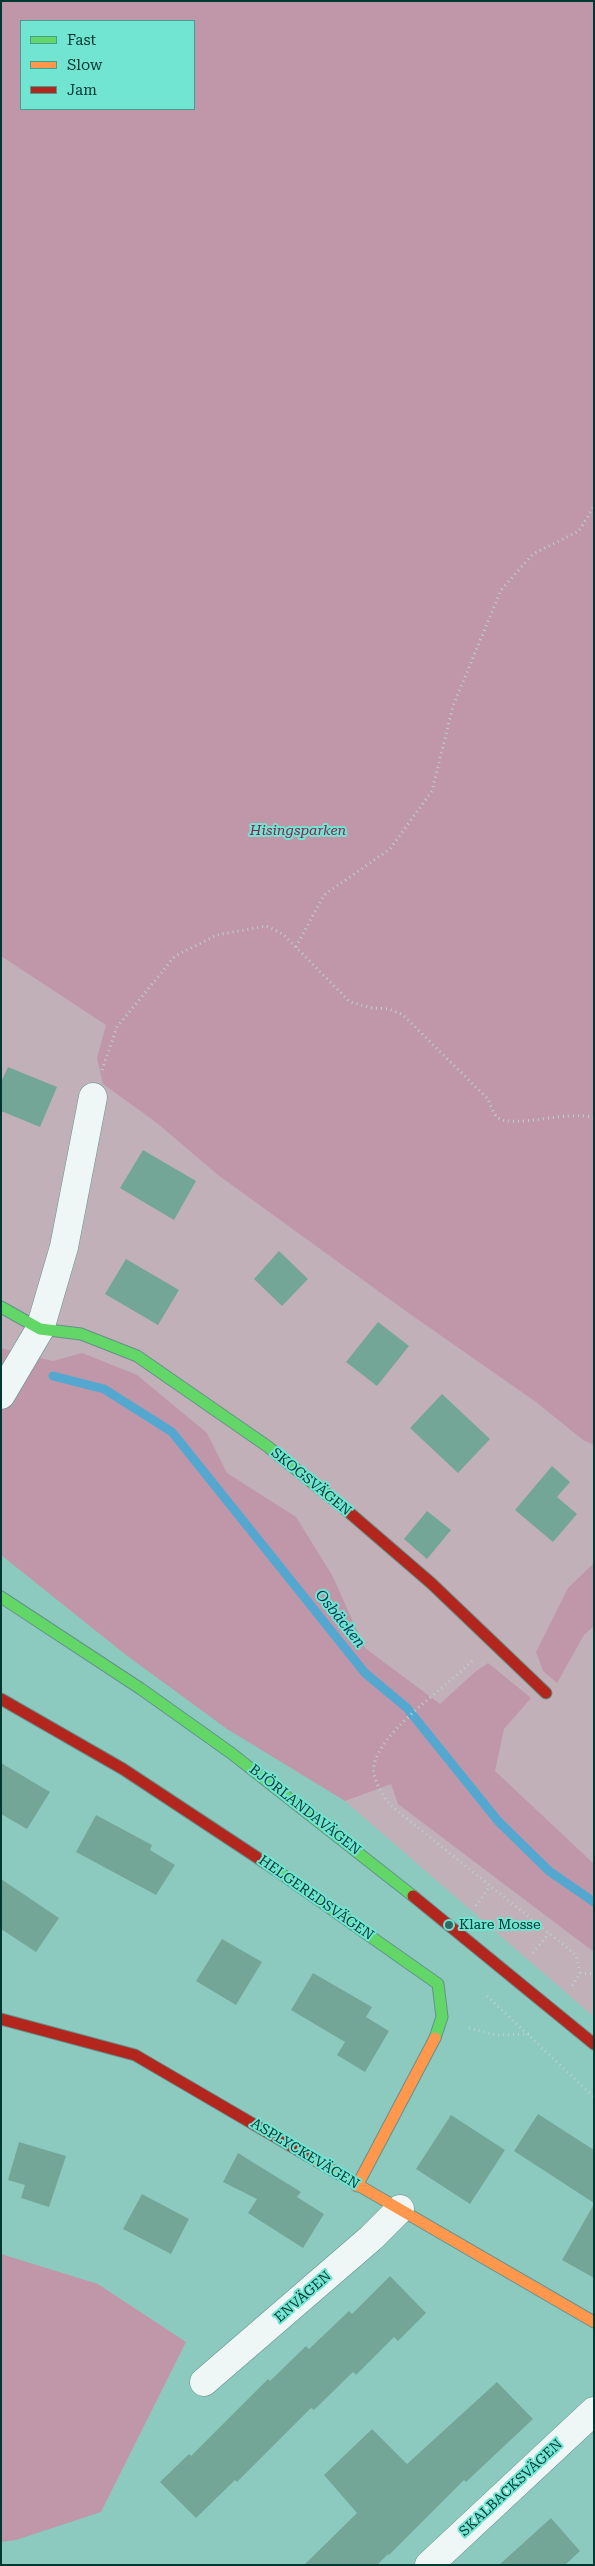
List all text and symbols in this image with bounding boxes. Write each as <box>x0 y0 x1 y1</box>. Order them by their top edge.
legend <box>20 20 195 110</box>
text: Fast <box>67 31 96 49</box>
text: Slow <box>67 56 102 74</box>
text: Jam <box>67 81 97 99</box>
park label: Hisingsparken <box>250 823 346 839</box>
street label: SKOGSVÄGEN <box>268 1445 354 1519</box>
water label: Osbäcken <box>311 1586 369 1652</box>
street label: BJÖRLANDAVÄGEN <box>246 1761 364 1859</box>
street label: HELGEREDSVÄGEN <box>255 1852 377 1944</box>
place label: Klare Mosse <box>459 1917 541 1933</box>
marker: Klare Mosse <box>443 1919 455 1931</box>
street label: ASPLYCKEVÄGEN <box>248 2115 362 2193</box>
street label: ENVÄGEN <box>271 2268 335 2326</box>
street label: SKALBACKSVÄGEN <box>456 2436 566 2540</box>

